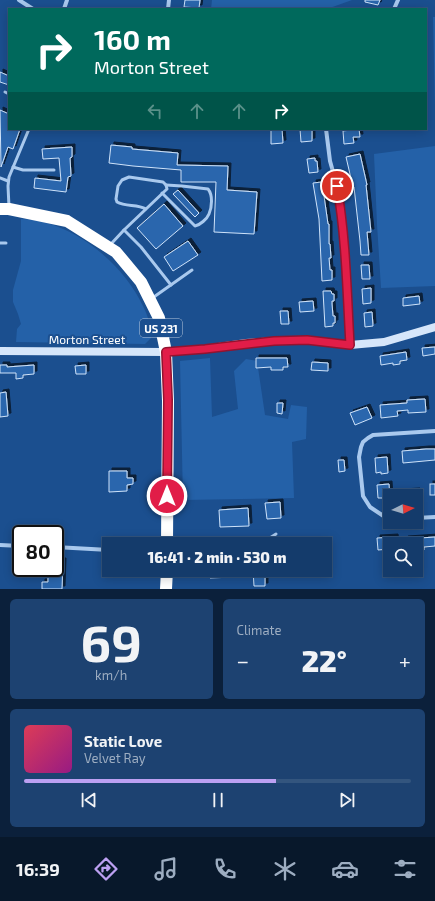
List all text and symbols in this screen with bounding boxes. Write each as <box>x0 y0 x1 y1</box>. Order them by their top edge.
text: 160 m <box>94 22 171 56</box>
icon: right <box>28 24 80 76</box>
text: Morton Street <box>94 56 209 78</box>
icon: left <box>144 100 166 122</box>
icon: ahead <box>186 100 208 122</box>
icon: ahead <box>228 100 250 122</box>
icon: right <box>270 100 292 122</box>
pin <box>320 169 354 203</box>
icon: arrive <box>326 175 348 197</box>
road number: US 231 <box>140 319 182 337</box>
street label: Morton Street <box>49 332 126 346</box>
position arrow <box>146 475 188 517</box>
north arrow <box>383 489 423 529</box>
map controls <box>383 489 423 577</box>
speed limit sign: 80 <box>12 525 64 577</box>
button: search <box>383 537 423 577</box>
text: 16:41 · 2 min · 530 m <box>148 548 286 566</box>
text: 69 <box>81 610 142 672</box>
text: Climate <box>237 622 281 638</box>
text: 22° <box>301 642 347 678</box>
text: − <box>237 647 249 673</box>
text: + <box>399 647 411 673</box>
text: km/h <box>95 667 127 683</box>
text: Static Love <box>84 732 162 750</box>
text: Velvet Ray <box>84 750 146 766</box>
icon: previous <box>78 789 100 811</box>
icon: pause <box>207 789 229 811</box>
icon: next <box>336 789 358 811</box>
icon: directions <box>92 855 120 883</box>
icon: music <box>152 855 180 883</box>
icon: phone <box>211 855 239 883</box>
icon: climate <box>271 855 299 883</box>
icon: car <box>331 855 359 883</box>
icon: filters <box>391 855 419 883</box>
text: 16:39 <box>16 858 60 880</box>

